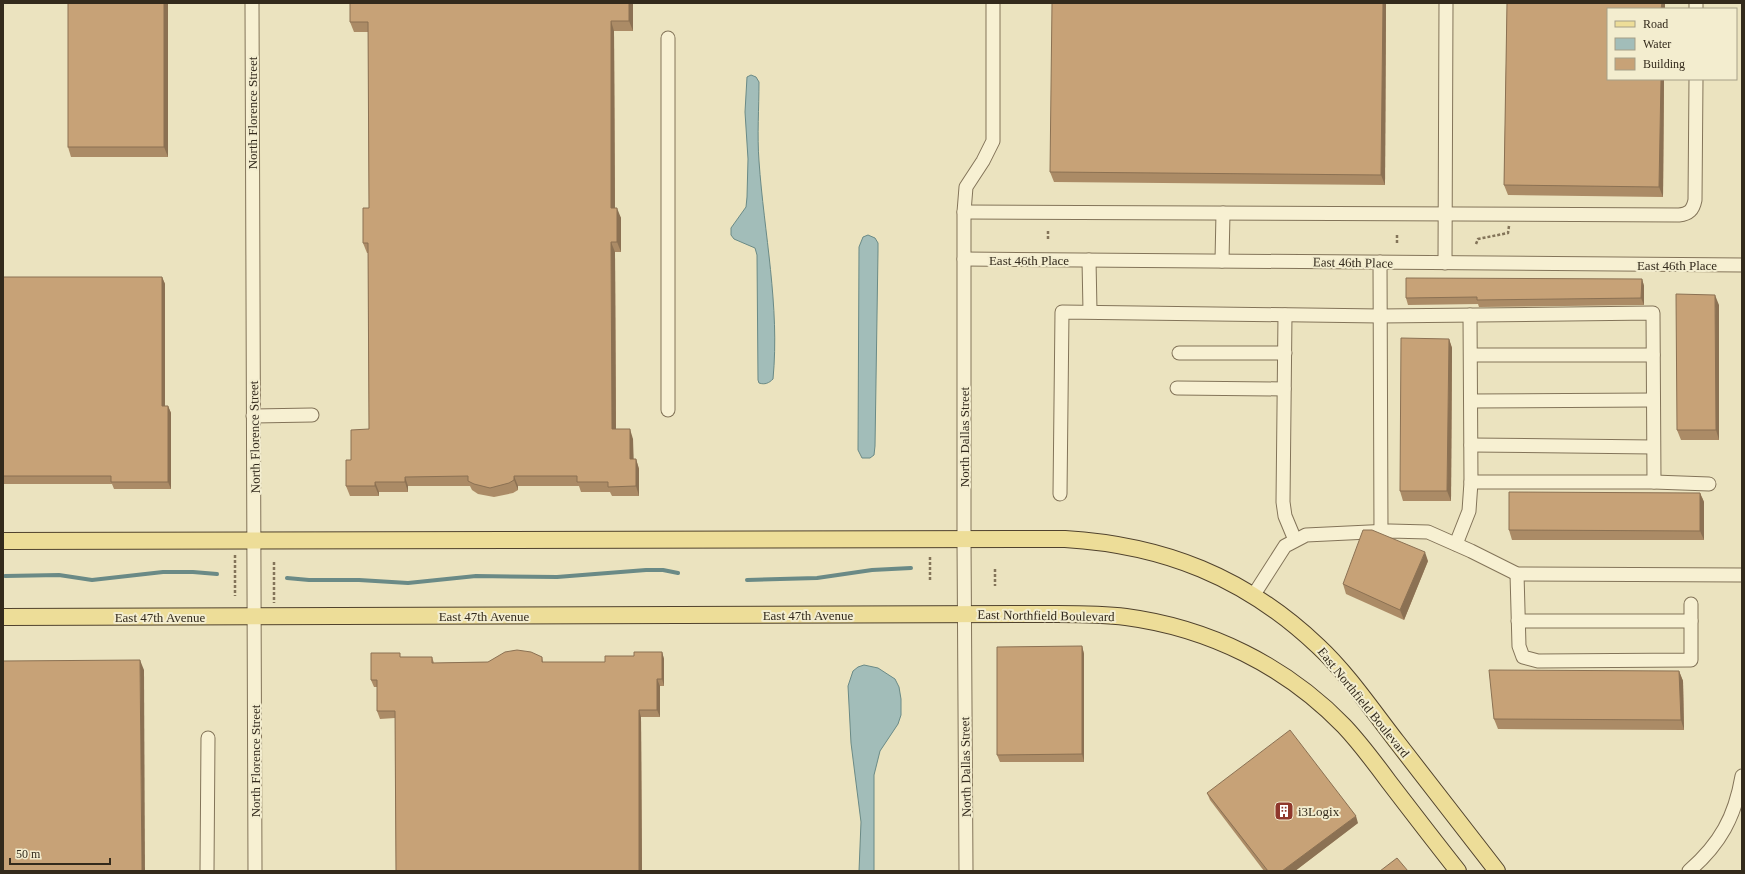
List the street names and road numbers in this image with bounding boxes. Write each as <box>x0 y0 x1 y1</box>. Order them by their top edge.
street label: North Florence Street <box>245 56 260 169</box>
street label: East 46th Place <box>989 253 1069 268</box>
street label: East 46th Place <box>1313 254 1393 271</box>
street label: East 46th Place <box>1637 258 1717 273</box>
street label: North Florence Street <box>246 380 263 493</box>
street label: North Dallas Street <box>957 386 972 487</box>
street label: East Northfield Boulevard <box>977 607 1115 624</box>
street label: East 47th Avenue <box>763 608 854 623</box>
street label: East 47th Avenue <box>439 609 530 624</box>
street label: East 47th Avenue <box>115 610 206 625</box>
street label: East Northfield Boulevard <box>1315 644 1413 761</box>
street label: North Florence Street <box>248 704 263 817</box>
street label: North Dallas Street <box>957 716 974 817</box>

